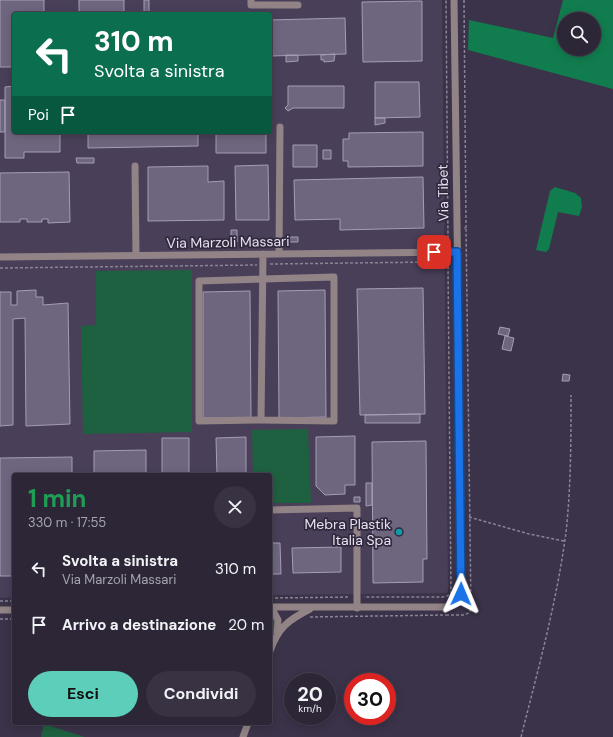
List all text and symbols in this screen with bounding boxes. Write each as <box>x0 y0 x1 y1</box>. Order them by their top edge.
map controls <box>557 12 601 56</box>
button: search <box>557 12 601 56</box>
text: 310 m <box>94 23 174 60</box>
icon: left <box>28 28 80 80</box>
text: Svolta a sinistra <box>94 59 225 83</box>
icon: arrive <box>57 104 79 126</box>
text: Poi <box>28 105 49 125</box>
street label: Via Tibet <box>434 164 452 222</box>
street label: Via Marzoli Massari <box>166 232 290 252</box>
pin <box>417 235 451 269</box>
icon: arrive <box>423 241 445 263</box>
text: 1 min <box>28 483 86 514</box>
button: close <box>214 486 256 528</box>
text: 330 m · 17:55 <box>28 514 106 531</box>
place label: Mebra Plastik Italia Spa <box>305 515 391 549</box>
marker: Mebra Plastik Italia Spa <box>394 527 404 537</box>
text: Svolta a sinistra <box>62 551 178 571</box>
icon: left <box>28 558 50 580</box>
text: 310 m <box>215 559 256 579</box>
text: Via Marzoli Massari <box>62 571 176 588</box>
position arrow <box>440 573 482 615</box>
icon: arrive <box>28 614 50 636</box>
text: Arrivo a destinazione <box>62 615 216 635</box>
text: 20 m <box>228 615 264 635</box>
button: Esci <box>28 671 138 717</box>
button: Condividi <box>146 671 256 717</box>
speed limit sign: 30 <box>344 673 396 725</box>
text: 20 <box>297 681 323 707</box>
text: km/h <box>298 702 322 715</box>

